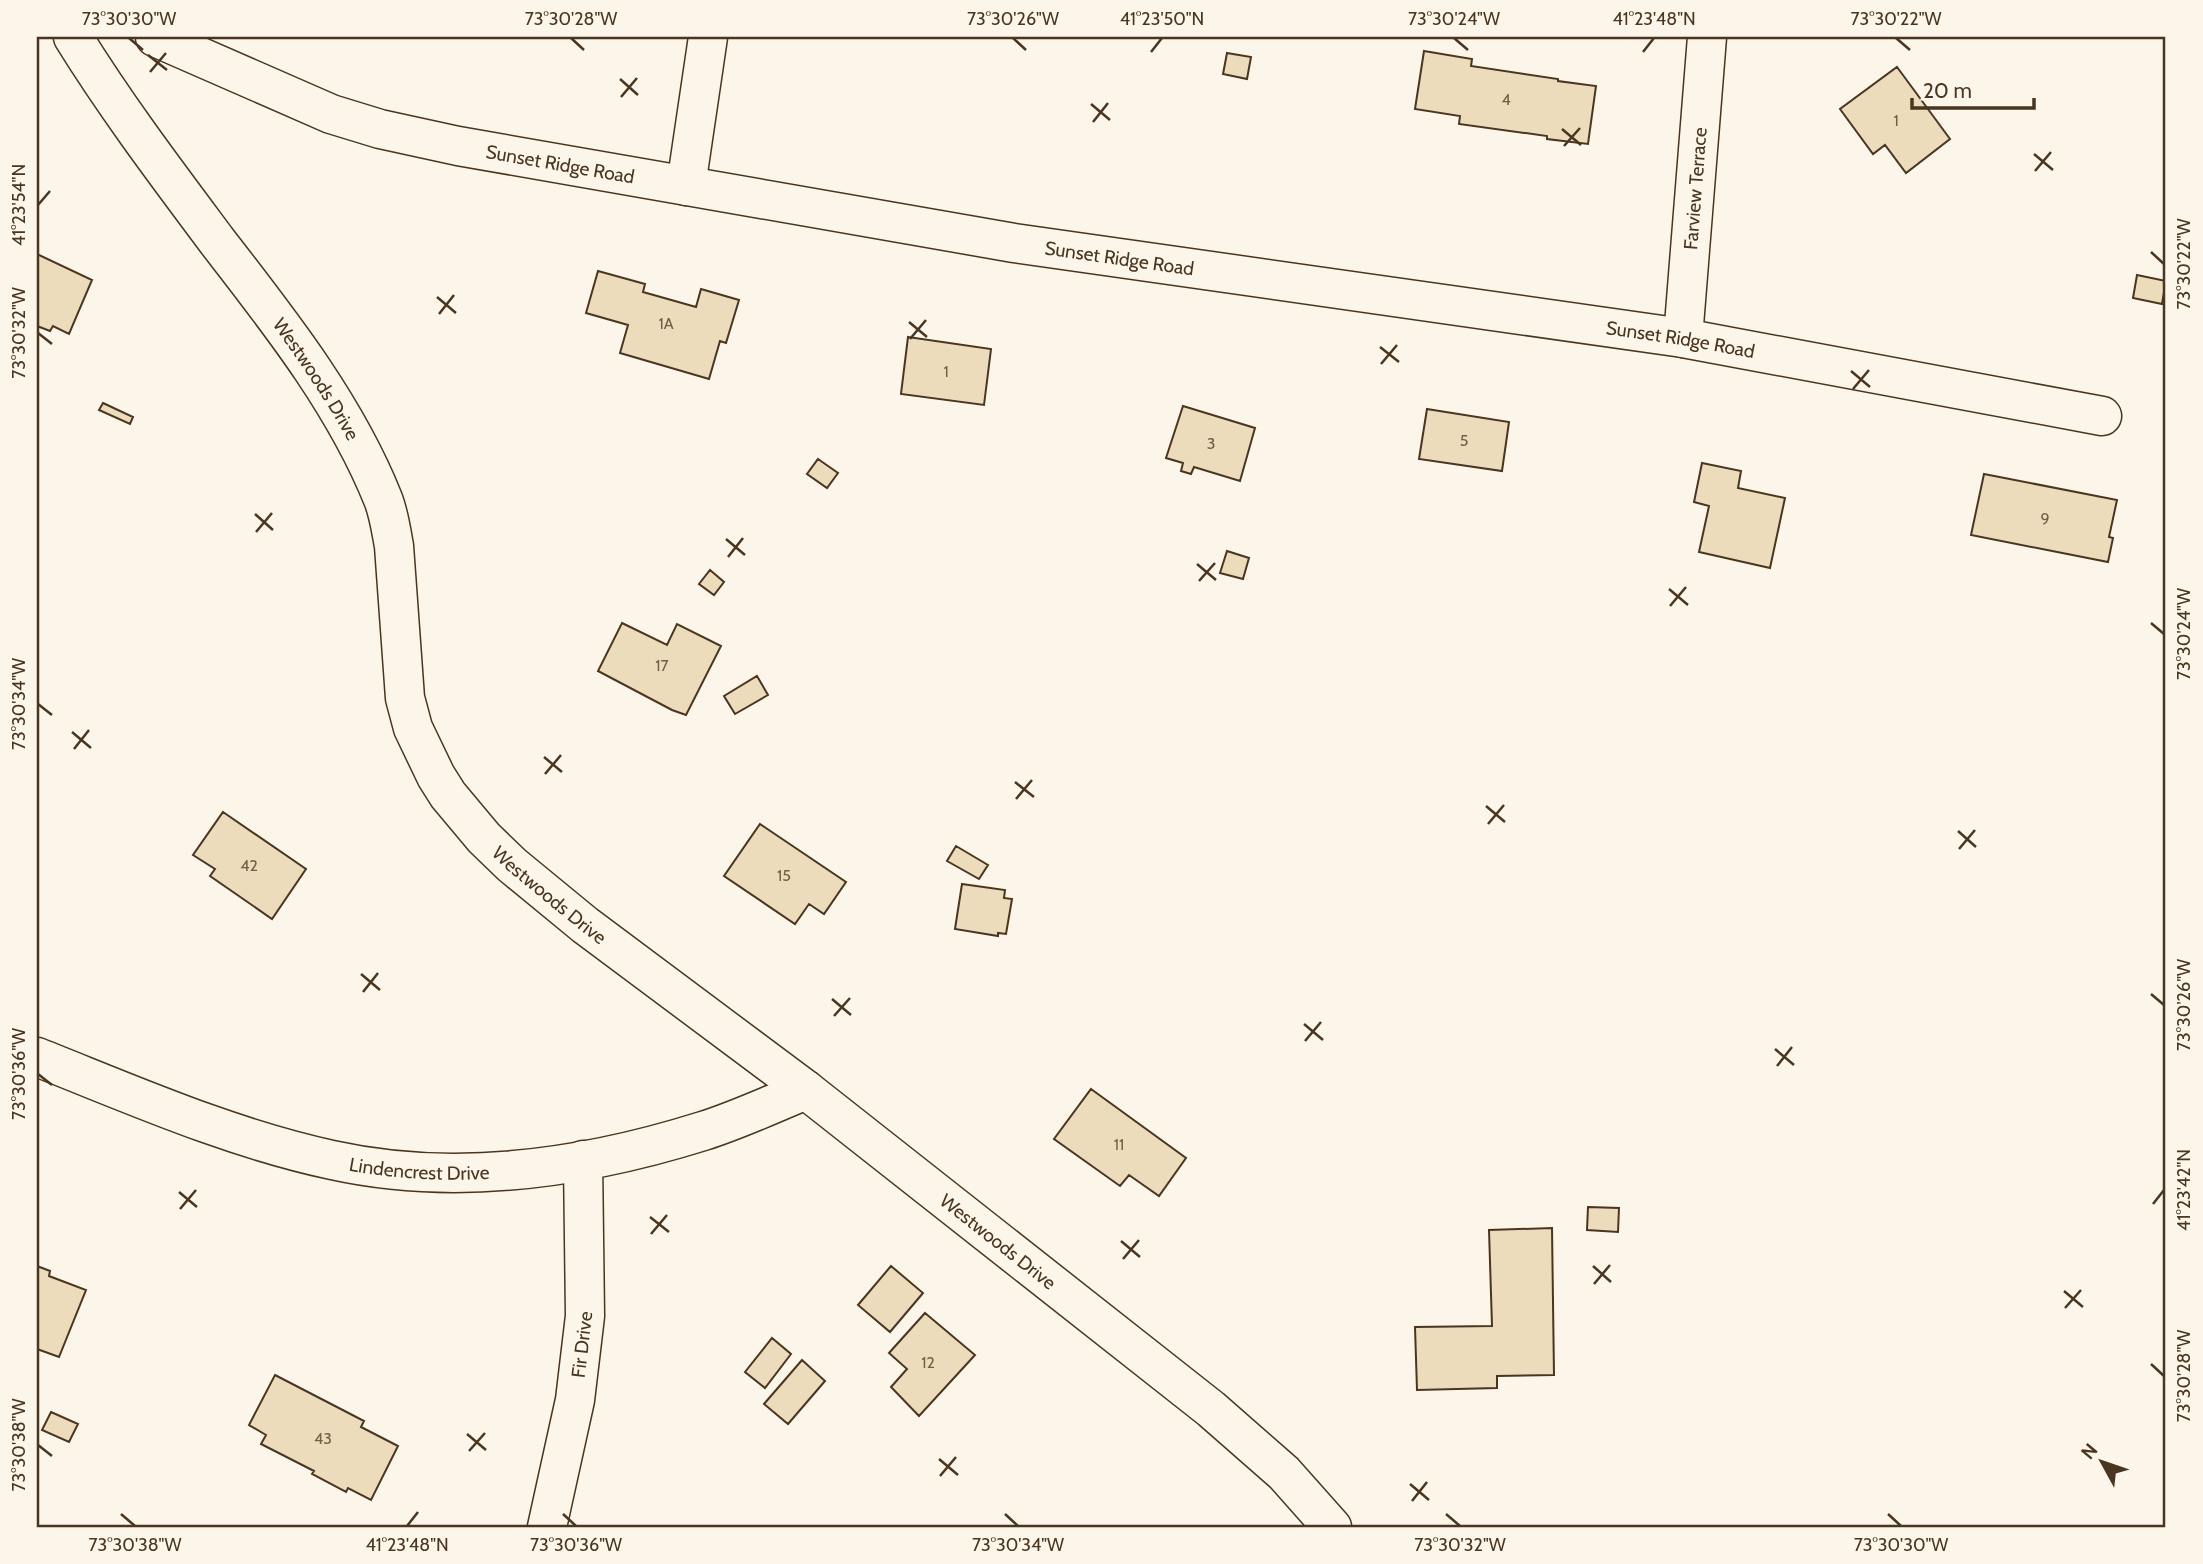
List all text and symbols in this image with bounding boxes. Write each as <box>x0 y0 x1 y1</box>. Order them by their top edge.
text: 73°30'30"W <box>82 8 176 30</box>
text: 73°30'28"W <box>525 8 617 30</box>
text: 73°30'26"W <box>967 8 1059 30</box>
text: 41°23'50"N <box>1120 8 1204 30</box>
text: 73°30'24"W <box>1408 8 1500 30</box>
text: 41°23'48"N <box>1612 8 1696 30</box>
text: 73°30'22"W <box>1850 8 1942 30</box>
scale bar <box>1912 66 2035 110</box>
text: 20 m <box>1923 78 1972 103</box>
house number: 4 <box>1501 90 1511 109</box>
house number: 1 <box>1893 111 1899 130</box>
street label: Farview Terrace <box>1679 126 1712 251</box>
street label: Sunset Ridge Road <box>484 140 636 189</box>
text: 41°23'54"N <box>8 164 30 246</box>
text: 73°30'22"W <box>2173 218 2195 310</box>
street label: Sunset Ridge Road <box>1043 236 1195 280</box>
text: 73°30'32"W <box>8 287 30 379</box>
street label: Westwoods Drive <box>268 314 364 444</box>
house number: 1A <box>658 314 674 333</box>
street label: Sunset Ridge Road <box>1605 316 1757 363</box>
house number: 1 <box>943 362 949 381</box>
house number: 5 <box>1460 431 1468 450</box>
house number: 3 <box>1207 434 1215 453</box>
house number: 9 <box>2040 509 2050 528</box>
text: 73°30'24"W <box>2173 588 2195 680</box>
house number: 17 <box>655 656 669 675</box>
text: 73°30'34"W <box>8 658 30 750</box>
street label: Westwoods Drive <box>487 841 611 949</box>
house number: 42 <box>240 856 258 875</box>
house number: 15 <box>777 866 791 885</box>
text: 73°30'26"W <box>2173 959 2195 1051</box>
text: 73°30'36"W <box>8 1028 30 1120</box>
house number: 11 <box>1114 1135 1124 1154</box>
text: 41°23'42"N <box>2173 1149 2195 1231</box>
street label: Lindencrest Drive <box>347 1153 490 1185</box>
street label: Westwoods Drive <box>935 1189 1061 1295</box>
street label: Fir Drive <box>567 1310 598 1379</box>
text: 73°30'28"W <box>2173 1330 2195 1422</box>
house number: 12 <box>921 1353 935 1372</box>
text: 73°30'38"W <box>8 1399 30 1491</box>
north arrow <box>2066 1428 2136 1498</box>
house number: 43 <box>314 1429 332 1448</box>
text: N <box>2076 1439 2102 1464</box>
text: 73°30'38"W <box>89 1534 181 1556</box>
text: 41°23'48"N <box>365 1534 449 1556</box>
text: 73°30'36"W <box>530 1534 622 1556</box>
text: 73°30'34"W <box>972 1534 1064 1556</box>
text: 73°30'32"W <box>1414 1534 1506 1556</box>
text: 73°30'30"W <box>1854 1534 1948 1556</box>

